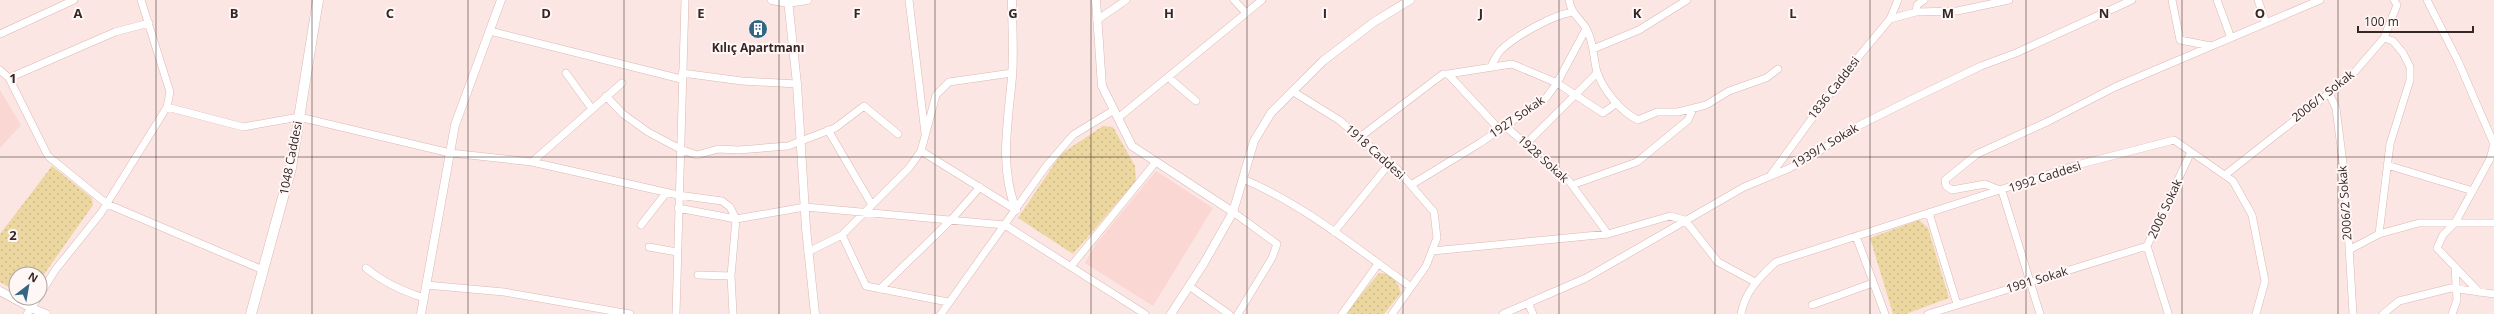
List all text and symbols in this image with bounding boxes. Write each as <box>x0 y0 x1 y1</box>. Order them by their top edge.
text: A <box>74 4 83 22</box>
text: B <box>230 4 239 22</box>
text: C <box>386 4 394 22</box>
text: D <box>541 4 551 22</box>
text: E <box>697 4 705 22</box>
text: F <box>853 4 861 22</box>
text: G <box>1008 4 1018 22</box>
text: H <box>1164 4 1174 22</box>
text: I <box>1323 4 1327 22</box>
text: J <box>1478 4 1483 22</box>
text: K <box>1633 4 1642 22</box>
text: L <box>1789 4 1797 22</box>
text: M <box>1942 4 1954 22</box>
text: N <box>2099 4 2109 22</box>
text: O <box>2255 4 2265 22</box>
scale bar <box>2358 8 2473 34</box>
text: 100 m <box>2364 13 2399 30</box>
building icon: Kılıç Apartmanı <box>747 18 769 40</box>
place label: Kılıç Apartmanı <box>712 39 804 56</box>
street label: 1836 Caddesi <box>1804 53 1863 122</box>
street label: 2006/1 Sokak <box>2288 65 2358 125</box>
text: 1 <box>9 69 17 87</box>
street label: 1927 Sokak <box>1486 91 1548 142</box>
street label: 1048 Caddesi <box>275 119 306 196</box>
street label: 1939/1 Sokak <box>1788 119 1862 172</box>
street label: 1918 Caddesi <box>1342 120 1409 183</box>
street label: 1928 Sokak <box>1514 131 1573 187</box>
street label: 1992 Caddesi <box>2007 157 2083 196</box>
street label: 2006/2 Sokak <box>2333 164 2356 241</box>
street label: 2006 Sokak <box>2143 176 2186 241</box>
text: 2 <box>9 226 17 244</box>
street label: 1991 Sokak <box>2004 262 2070 297</box>
north arrow <box>8 266 48 306</box>
text: N <box>26 268 41 286</box>

